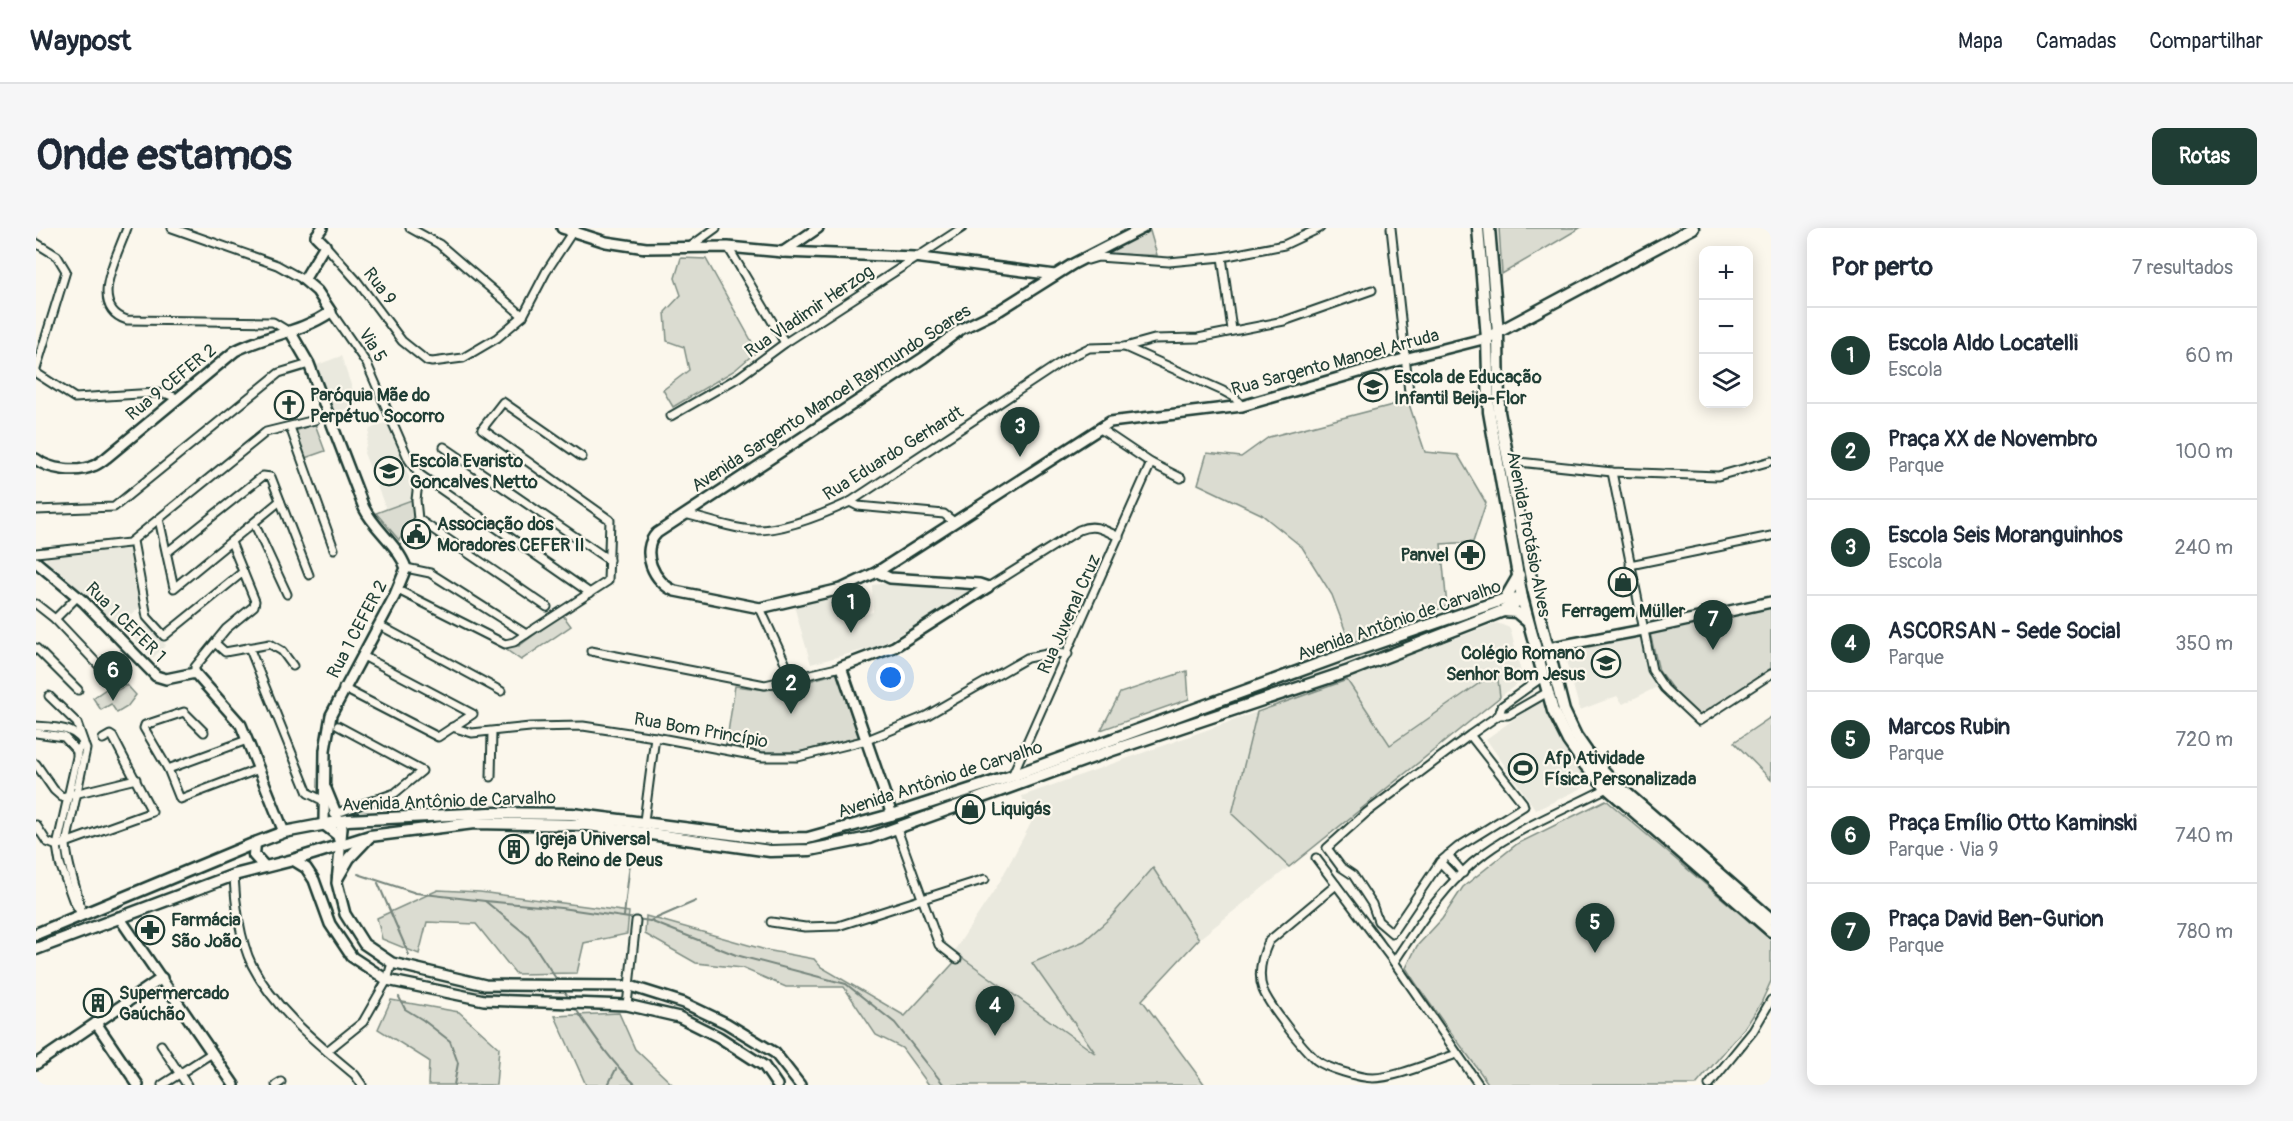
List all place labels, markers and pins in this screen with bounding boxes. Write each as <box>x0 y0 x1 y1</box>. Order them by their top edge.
place label: Escola de Educação Infantil Beija-Flor <box>1394 366 1542 410</box>
school or university icon: Escola de Educação Infantil Beija-Flor <box>1357 371 1389 403</box>
place label: Paróquia Mãe do Perpétuo Socorro <box>310 384 445 428</box>
church icon: Paróquia Mãe do Perpétuo Socorro <box>273 389 305 421</box>
pin: 3 <box>1000 408 1040 457</box>
place label: Escola Evaristo Goncalves Netto <box>410 450 538 494</box>
school or university icon: Escola Evaristo Goncalves Netto <box>373 455 405 487</box>
place label: Associação dos Moradores CEFER II <box>437 513 585 557</box>
public building icon: Associação dos Moradores CEFER II <box>400 518 432 550</box>
pharmacy icon: Panvel <box>1454 539 1486 571</box>
place label: Panvel <box>1401 544 1449 567</box>
shop icon: Ferragem Müller <box>1607 566 1639 598</box>
pin: 1 <box>832 584 870 633</box>
place label: Ferragem Müller <box>1561 600 1686 623</box>
pin: 7 <box>1694 600 1732 650</box>
place label: Colégio Romano Senhor Bom Jesus <box>1446 642 1586 686</box>
school or university icon: Colégio Romano Senhor Bom Jesus <box>1590 647 1622 679</box>
pin: 6 <box>94 652 133 701</box>
pin: 2 <box>772 664 810 714</box>
place label: Afp Atividade Física Personalizada <box>1544 747 1697 791</box>
sports icon: Afp Atividade Física Personalizada <box>1507 752 1539 784</box>
shop icon: Liquigás <box>954 793 986 825</box>
place label: Liquigás <box>991 798 1051 821</box>
place label: Igreja Universal do Reino de Deus <box>535 828 663 872</box>
building icon: Igreja Universal do Reino de Deus <box>498 833 530 865</box>
pin: 5 <box>1576 904 1614 953</box>
place label: Farmácia São João <box>171 909 242 953</box>
pharmacy icon: Farmácia São João <box>134 914 166 946</box>
place label: Supermercado Gaúchão <box>119 982 230 1026</box>
pin: 4 <box>976 986 1014 1036</box>
building icon: Supermercado Gaúchão <box>82 987 114 1019</box>

